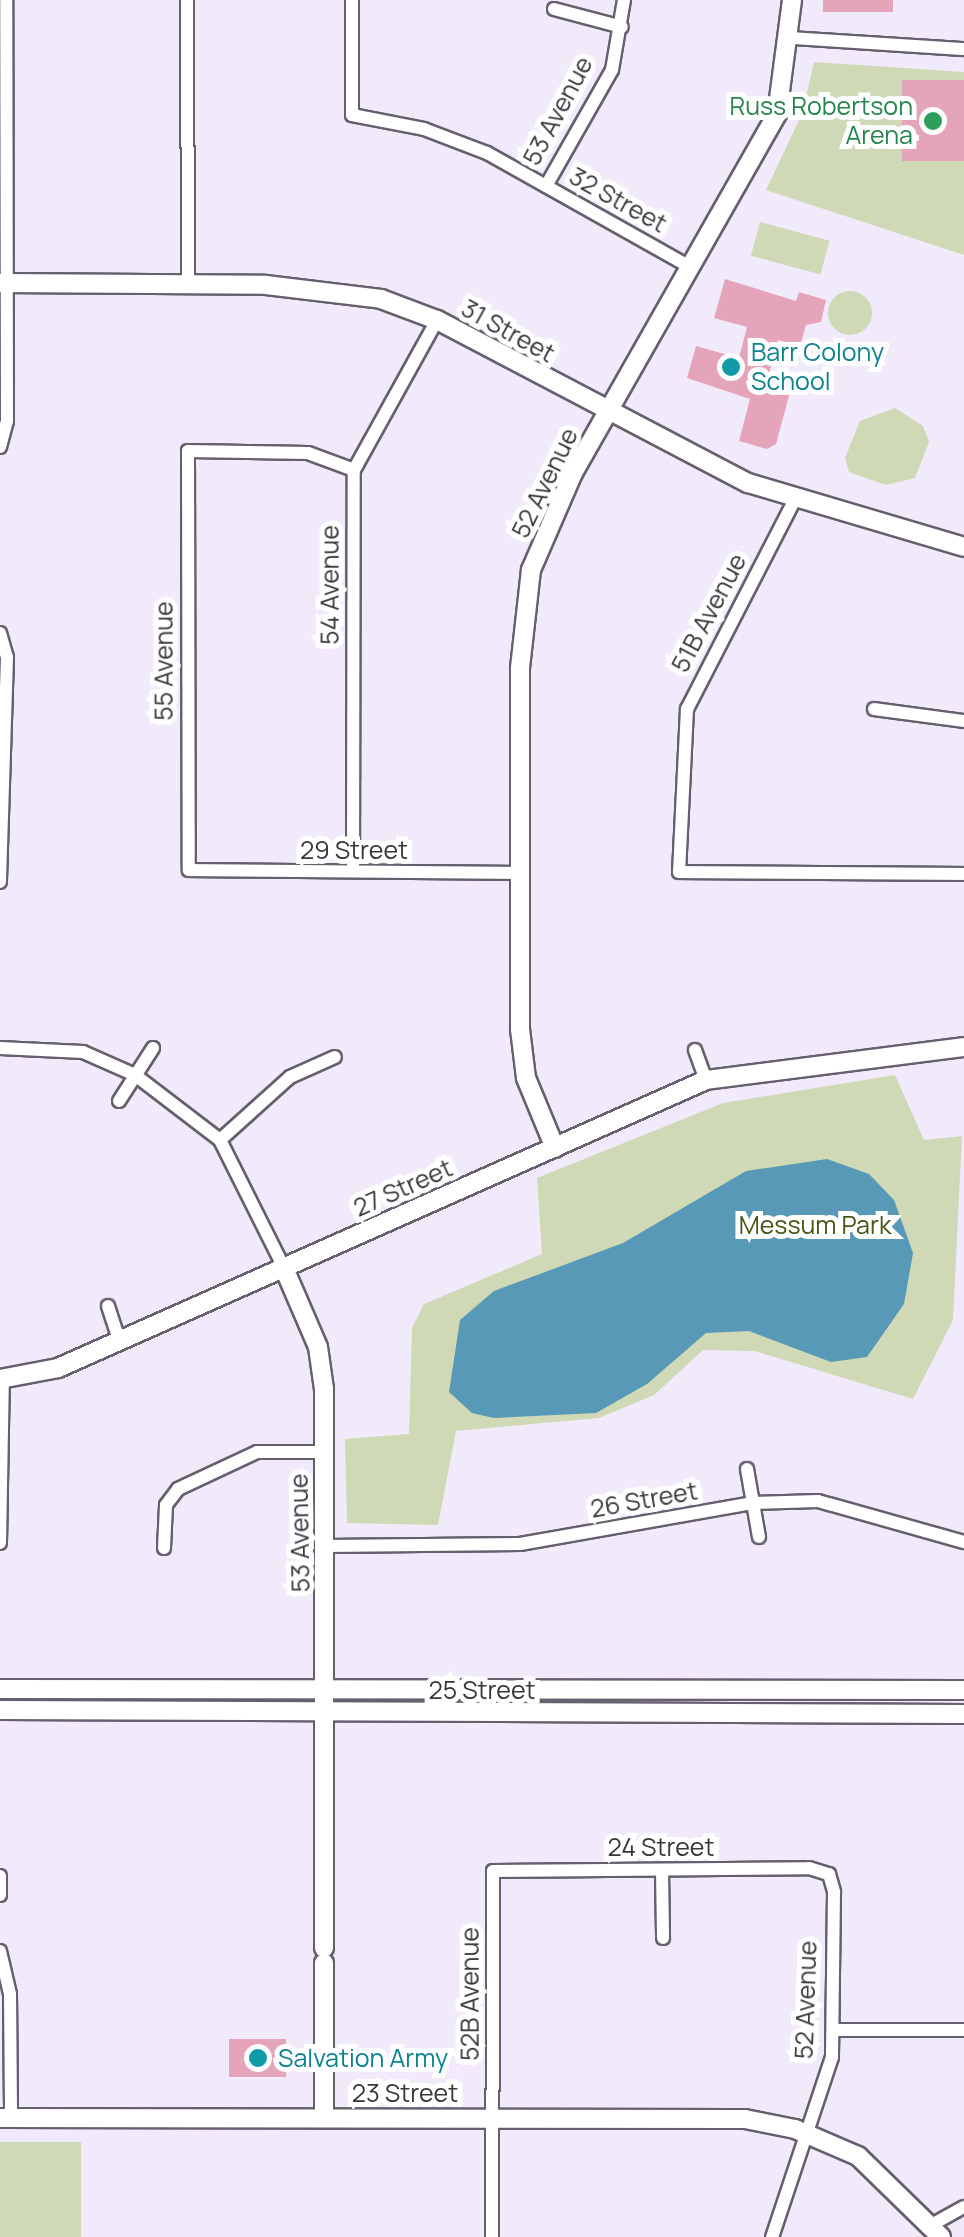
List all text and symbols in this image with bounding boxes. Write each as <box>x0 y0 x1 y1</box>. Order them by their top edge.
street label: 53 Avenue <box>517 51 599 171</box>
place label: Russ Robertson Arena <box>729 92 913 151</box>
marker: Russ Robertson Arena <box>922 110 944 132</box>
street label: 32 Street <box>564 161 672 239</box>
street label: 31 Street <box>456 293 560 369</box>
place label: Barr Colony School <box>751 338 884 397</box>
marker: Barr Colony School <box>720 356 742 378</box>
street label: 52 Avenue <box>506 423 584 543</box>
street label: 54 Avenue <box>315 525 345 645</box>
street label: 51B Avenue <box>665 549 753 677</box>
street label: 55 Avenue <box>149 601 179 721</box>
street label: 29 Street <box>300 835 408 865</box>
street label: 27 Street <box>349 1153 457 1223</box>
park label: Messum Park <box>739 1210 891 1240</box>
street label: 53 Avenue <box>284 1473 316 1593</box>
street label: 26 Street <box>588 1476 700 1524</box>
street label: 25 Street <box>428 1675 536 1705</box>
street label: 24 Street <box>608 1832 714 1862</box>
street label: 52B Avenue <box>455 1927 485 2061</box>
street label: 52 Avenue <box>789 1940 823 2060</box>
place label: Salvation Army <box>278 2043 448 2073</box>
marker: Salvation Army <box>247 2047 269 2069</box>
street label: 23 Street <box>352 2078 458 2108</box>

